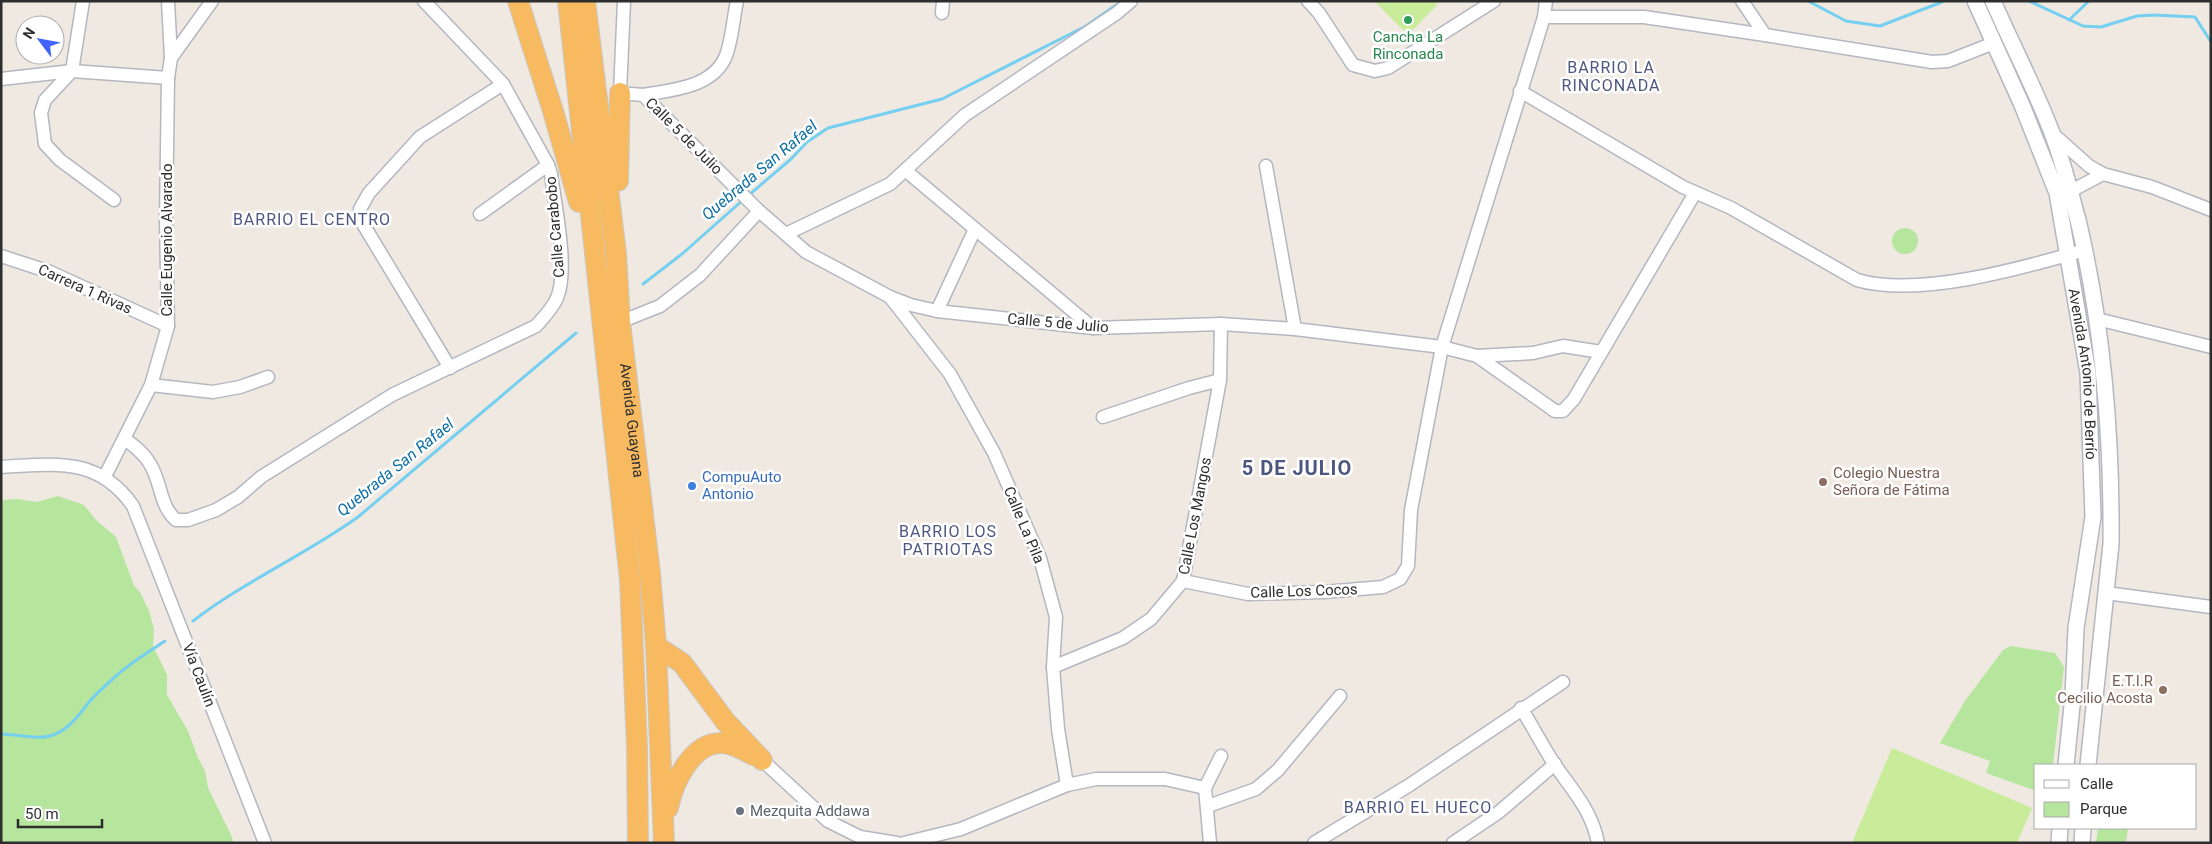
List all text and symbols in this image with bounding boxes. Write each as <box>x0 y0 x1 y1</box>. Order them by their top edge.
marker: Cancha La Rinconada <box>1402 14 1414 26</box>
north arrow <box>15 15 65 65</box>
text: N <box>20 25 38 42</box>
place label: Cancha La Rinconada <box>1373 28 1443 63</box>
district label: BARRIO LA RINCONADA <box>1562 58 1660 95</box>
street label: Calle 5 de Julio <box>642 94 726 178</box>
water label: Quebrada San Rafael <box>698 116 821 224</box>
street label: Calle Eugenio Alvarado <box>158 164 176 316</box>
street label: Calle Carabobo <box>542 176 568 278</box>
district label: BARRIO EL CENTRO <box>233 210 391 229</box>
street label: Carrera 1 Rivas <box>35 260 135 318</box>
street label: Avenida Antonio de Berrío <box>2065 287 2100 460</box>
street label: Calle 5 de Julio <box>1007 310 1109 336</box>
street label: Avenida Guayana <box>616 362 648 478</box>
water label: Quebrada San Rafael <box>333 414 458 520</box>
street label: Calle Los Mangos <box>1175 456 1215 576</box>
district label: 5 DE JULIO <box>1242 456 1352 480</box>
place label: Colegio Nuestra Señora de Fátima <box>1833 464 1950 499</box>
place label: CompuAuto Antonio <box>702 468 781 503</box>
marker: Colegio Nuestra Señora de Fátima <box>1817 476 1829 488</box>
marker: CompuAuto Antonio <box>686 480 698 492</box>
street label: Calle La Pila <box>1000 484 1048 566</box>
district label: BARRIO LOS PATRIOTAS <box>899 522 997 559</box>
street label: Calle Los Cocos <box>1250 580 1358 602</box>
street label: Vía Caulín <box>179 641 219 709</box>
place label: E.T.I.R Cecilio Acosta <box>2057 672 2153 707</box>
marker: E.T.I.R Cecilio Acosta <box>2157 684 2169 696</box>
legend <box>2034 764 2197 829</box>
text: Calle <box>2080 775 2113 793</box>
scale bar <box>18 796 101 828</box>
district label: BARRIO EL HUECO <box>1344 798 1492 817</box>
text: Parque <box>2080 800 2127 818</box>
place label: Mezquita Addawa <box>750 802 870 820</box>
text: 50 m <box>25 805 59 823</box>
marker: Mezquita Addawa <box>734 805 746 817</box>

